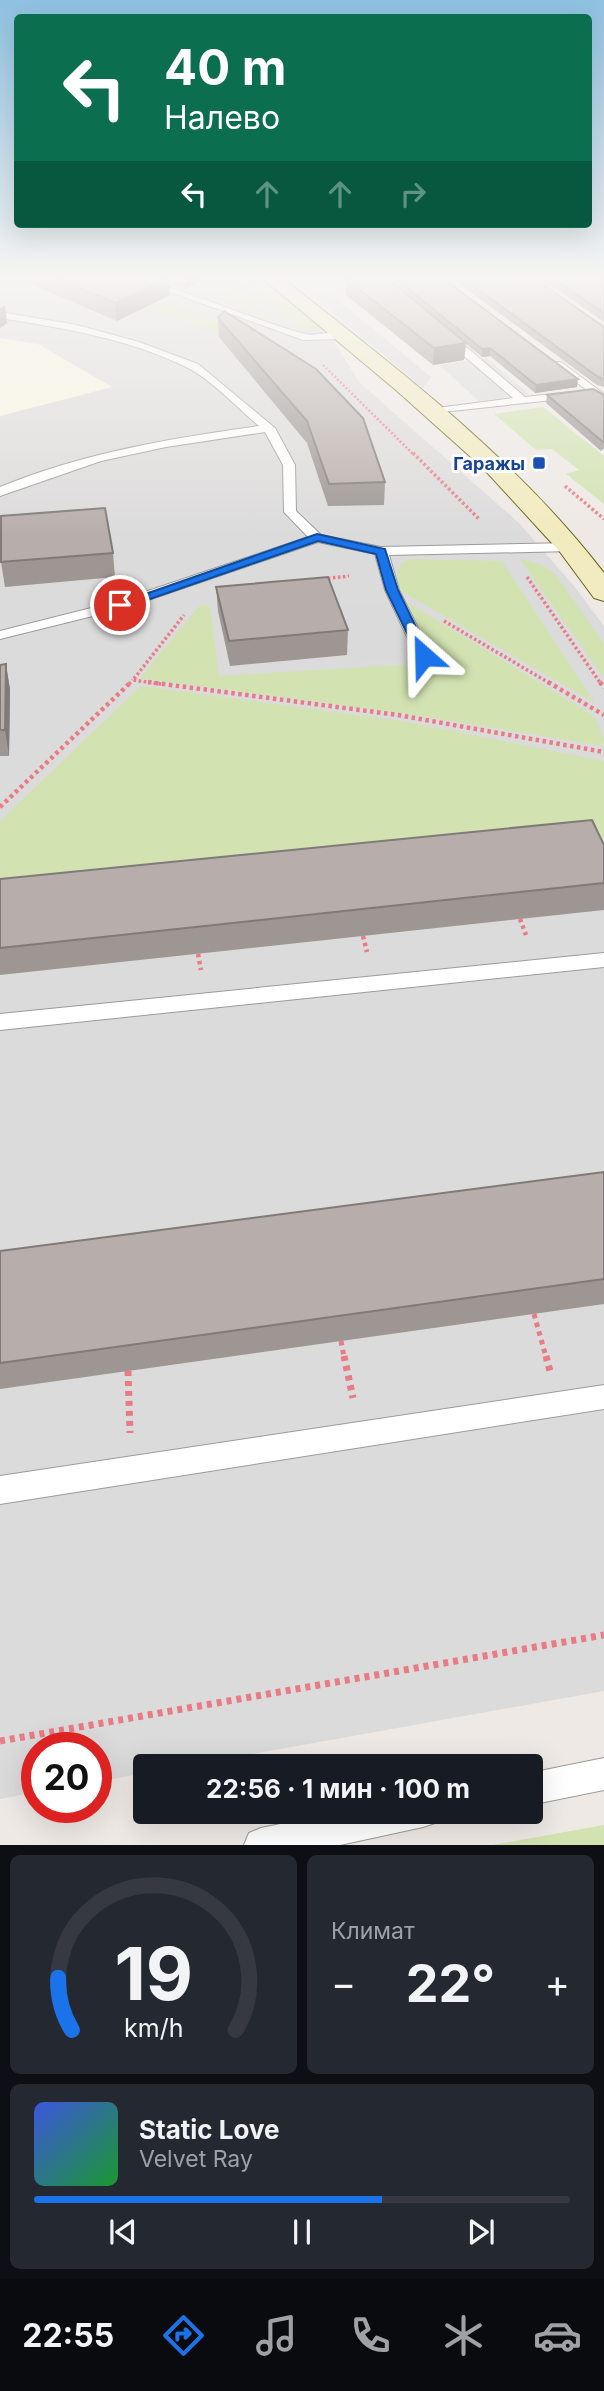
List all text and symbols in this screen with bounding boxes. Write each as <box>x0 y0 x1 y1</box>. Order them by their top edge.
text: 40 m <box>164 38 287 97</box>
icon: left <box>49 42 140 133</box>
text: Налево <box>164 98 280 137</box>
icon: left <box>175 175 213 213</box>
icon: ahead <box>248 175 286 213</box>
icon: ahead <box>321 175 359 213</box>
icon: right <box>394 175 432 213</box>
place label: Гаражы <box>453 453 525 474</box>
marker: Гаражы <box>531 455 547 471</box>
pin <box>90 575 150 635</box>
icon: arrive <box>101 586 139 624</box>
position arrow <box>387 619 461 693</box>
speed limit sign: 20 <box>21 1732 112 1823</box>
text: 22:56 · 1 мин · 100 m <box>206 1773 470 1804</box>
text: Климат <box>331 1917 415 1945</box>
text: 19 <box>114 1930 193 2019</box>
text: 22° <box>406 1952 495 2015</box>
text: − <box>331 1960 356 2006</box>
text: + <box>545 1960 570 2006</box>
text: km/h <box>124 2013 183 2043</box>
text: Static Love <box>139 2114 280 2145</box>
text: Velvet Ray <box>139 2145 253 2173</box>
icon: previous <box>104 2213 142 2251</box>
icon: pause <box>283 2213 321 2251</box>
icon: next <box>462 2213 500 2251</box>
icon: directions <box>159 2311 208 2360</box>
icon: music <box>252 2311 301 2360</box>
icon: phone <box>346 2311 395 2360</box>
icon: climate <box>439 2311 488 2360</box>
icon: car <box>533 2311 582 2360</box>
text: 22:55 <box>22 2316 114 2355</box>

